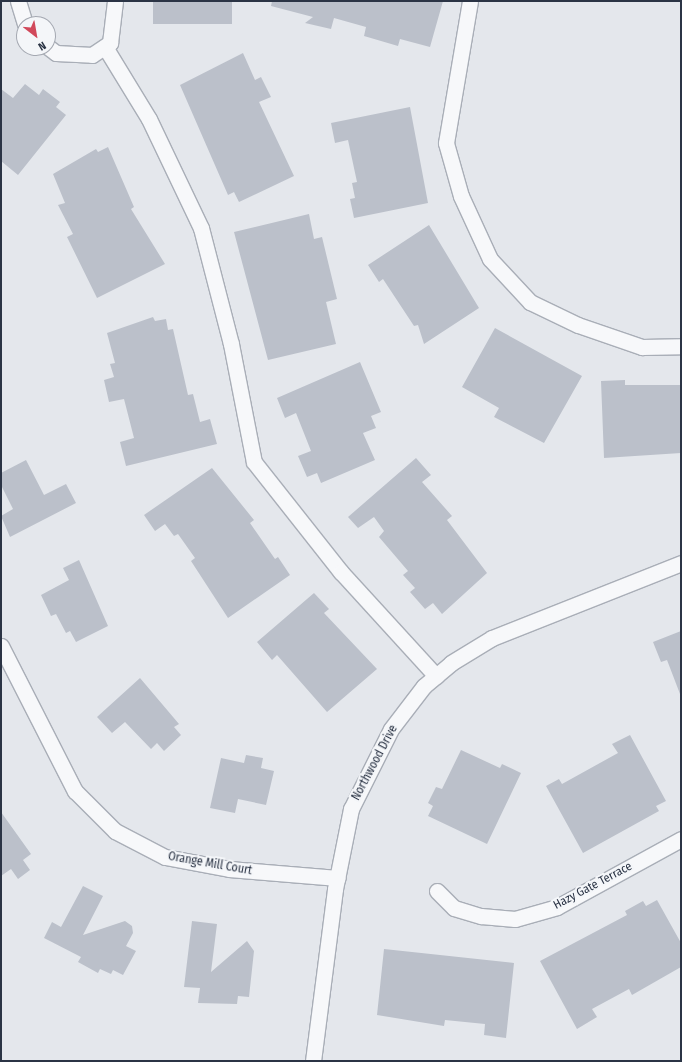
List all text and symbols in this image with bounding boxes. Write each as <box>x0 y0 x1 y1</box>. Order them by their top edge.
north arrow <box>16 16 56 56</box>
text: N <box>36 39 48 53</box>
street label: Northwood Drive <box>349 723 401 803</box>
street label: Orange Mill Court <box>167 850 253 878</box>
street label: Hazy Gate Terrace <box>551 859 635 913</box>

